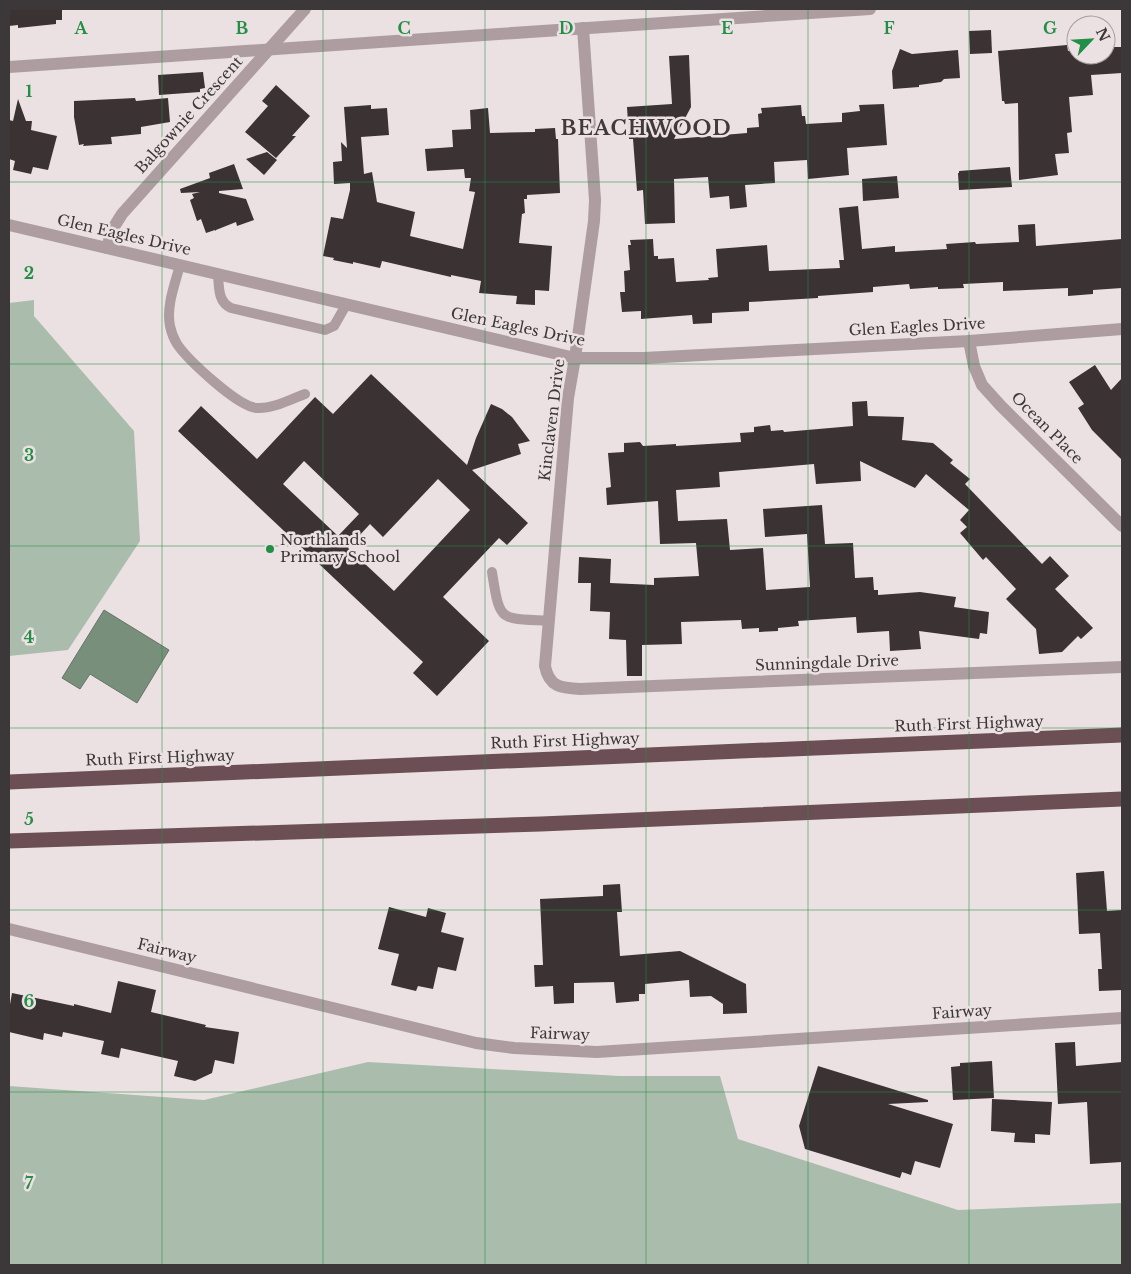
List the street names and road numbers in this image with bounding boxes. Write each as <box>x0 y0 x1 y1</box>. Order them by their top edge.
street label: Balgownie Crescent <box>131 52 247 177</box>
street label: Glen Eagles Drive <box>55 210 193 259</box>
street label: Glen Eagles Drive <box>449 303 587 350</box>
street label: Glen Eagles Drive <box>848 313 986 340</box>
street label: Kinclaven Drive <box>535 358 568 482</box>
street label: Ocean Place <box>1007 388 1087 468</box>
street label: Sunningdale Drive <box>755 650 899 675</box>
street label: Ruth First Highway <box>894 711 1044 736</box>
street label: Ruth First Highway <box>490 728 640 753</box>
street label: Ruth First Highway <box>85 745 235 770</box>
street label: Fairway <box>136 934 199 967</box>
street label: Fairway <box>931 1000 993 1023</box>
street label: Fairway <box>530 1023 591 1044</box>

